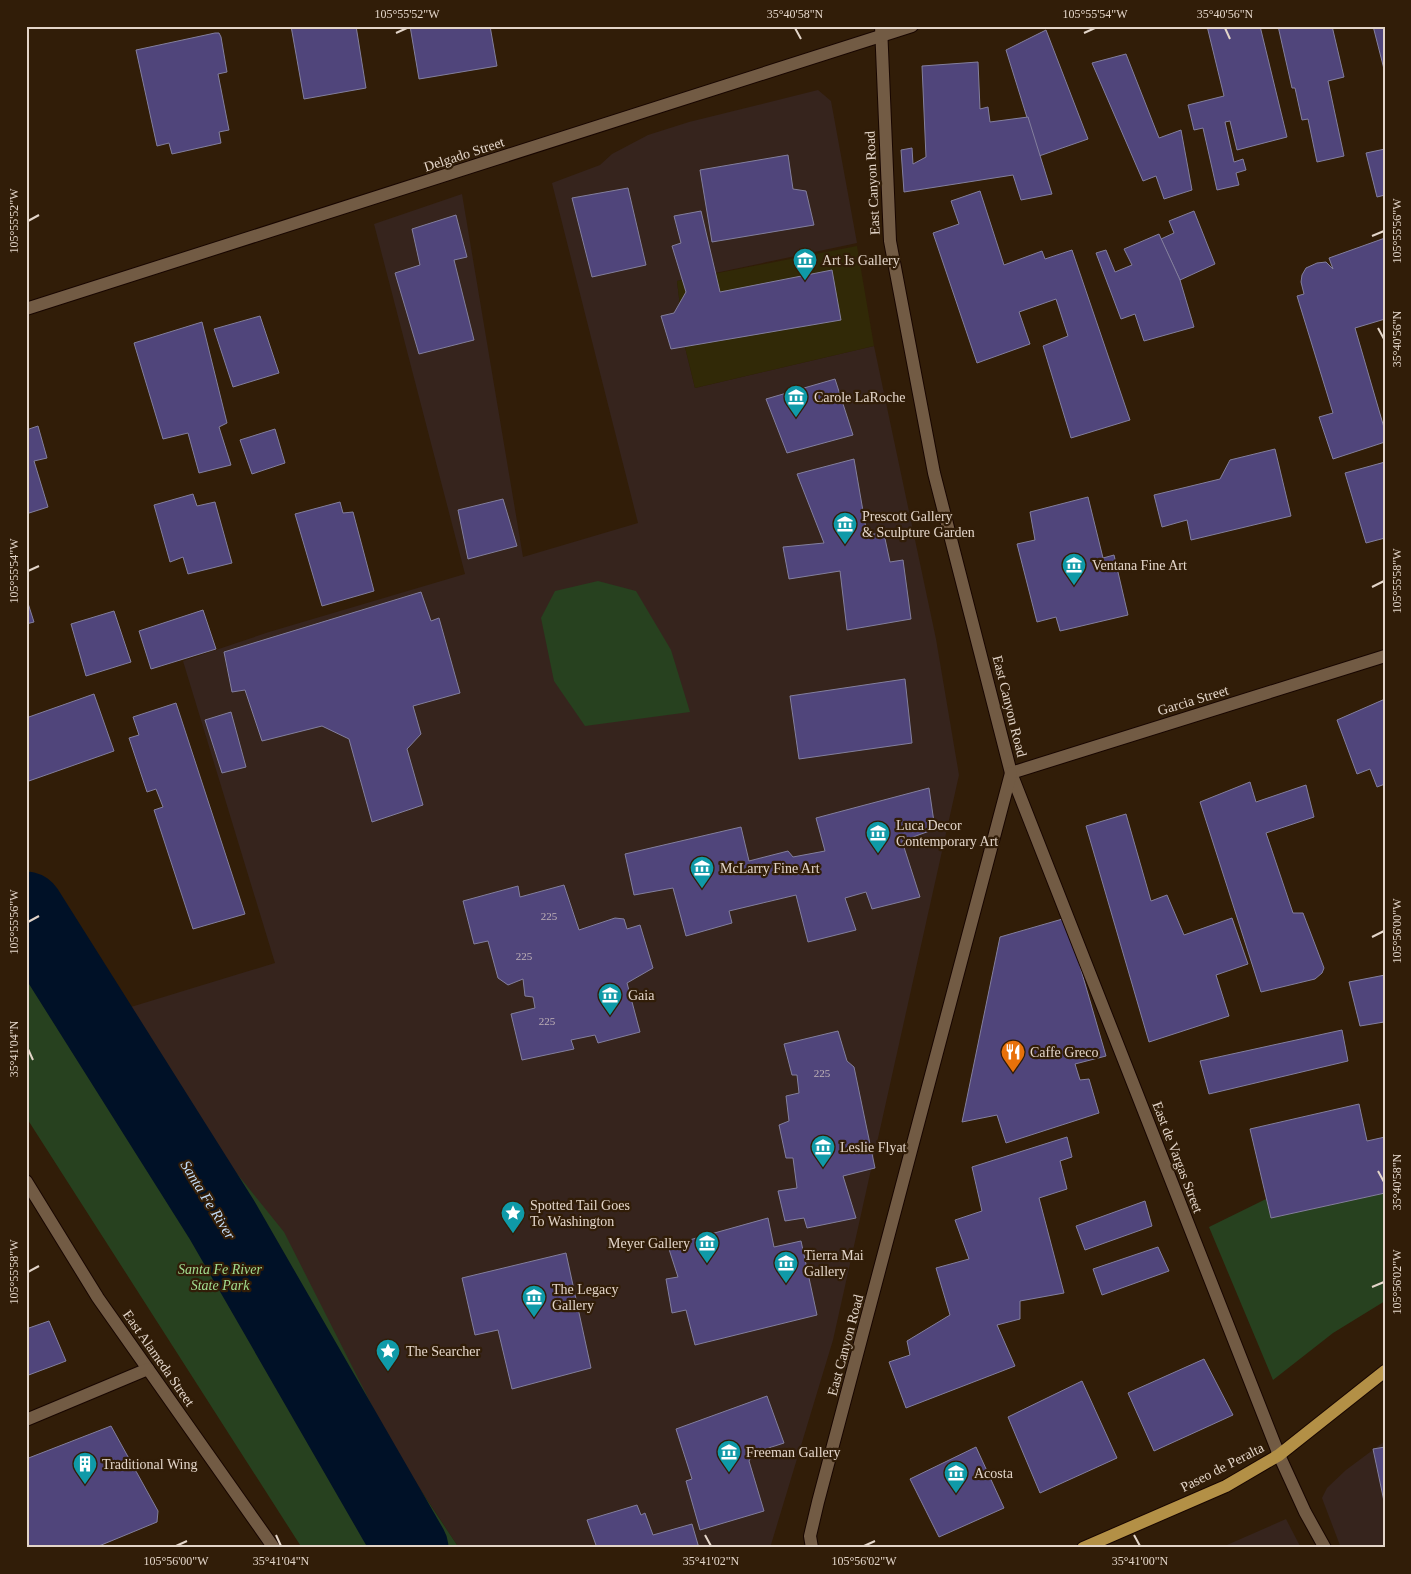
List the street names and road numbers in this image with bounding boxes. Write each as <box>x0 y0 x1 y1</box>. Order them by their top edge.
street label: East Canyon Road <box>862 131 883 235</box>
street label: Delgado Street <box>422 134 506 175</box>
street label: East Canyon Road <box>990 654 1029 758</box>
street label: Garcia Street <box>1156 683 1231 718</box>
street label: East de Vargas Street <box>1149 1099 1206 1215</box>
street label: East Canyon Road <box>825 1293 866 1397</box>
street label: East Alameda Street <box>120 1307 197 1409</box>
street label: Paseo de Peralta <box>1178 1440 1267 1495</box>

